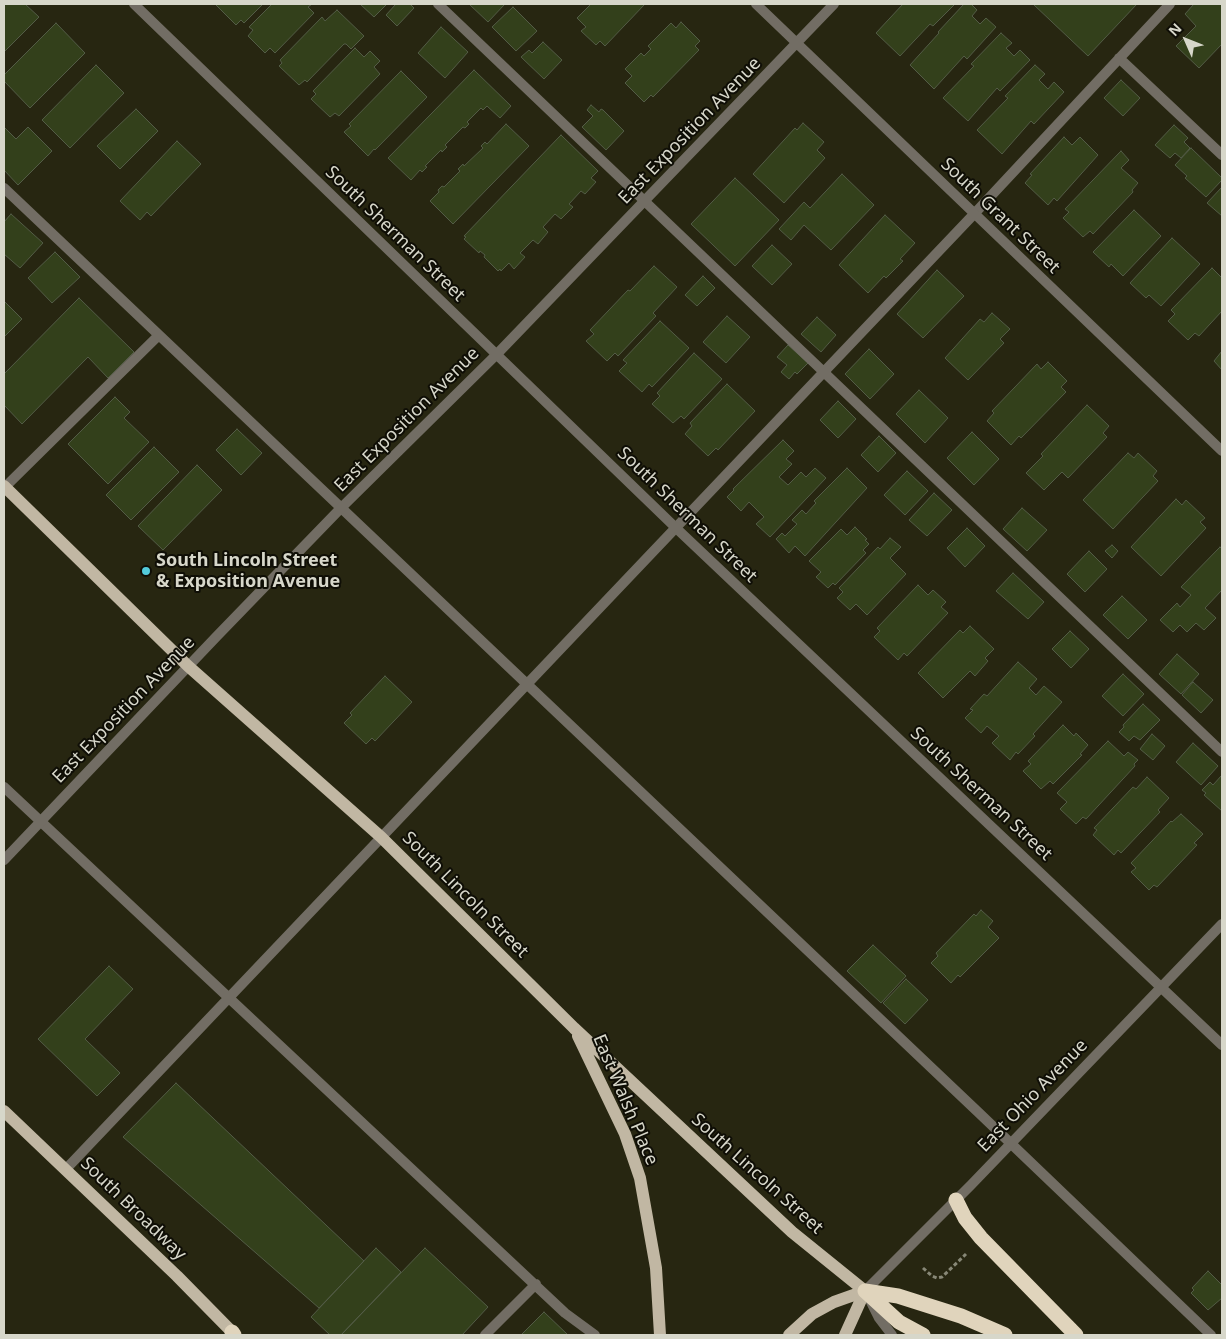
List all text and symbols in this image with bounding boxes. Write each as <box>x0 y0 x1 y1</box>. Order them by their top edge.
north arrow <box>1161 15 1211 65</box>
text: N <box>1164 19 1186 40</box>
street label: East Exposition Avenue <box>614 53 766 209</box>
street label: South Grant Street <box>936 154 1064 278</box>
street label: South Sherman Street <box>321 162 469 306</box>
street label: East Exposition Avenue <box>330 343 484 497</box>
street label: South Sherman Street <box>613 443 761 587</box>
place label: South Lincoln Street & Exposition Avenue <box>156 550 340 592</box>
marker: South Lincoln Street & Exposition Avenue <box>140 565 152 577</box>
street label: East Exposition Avenue <box>48 632 200 788</box>
street label: South Sherman Street <box>906 723 1056 865</box>
street label: South Lincoln Street <box>397 827 533 963</box>
street label: East Walsh Place <box>588 1031 662 1169</box>
street label: East Ohio Avenue <box>974 1035 1092 1157</box>
street label: South Lincoln Street <box>687 1109 827 1239</box>
street label: South Broadway <box>76 1153 190 1265</box>

